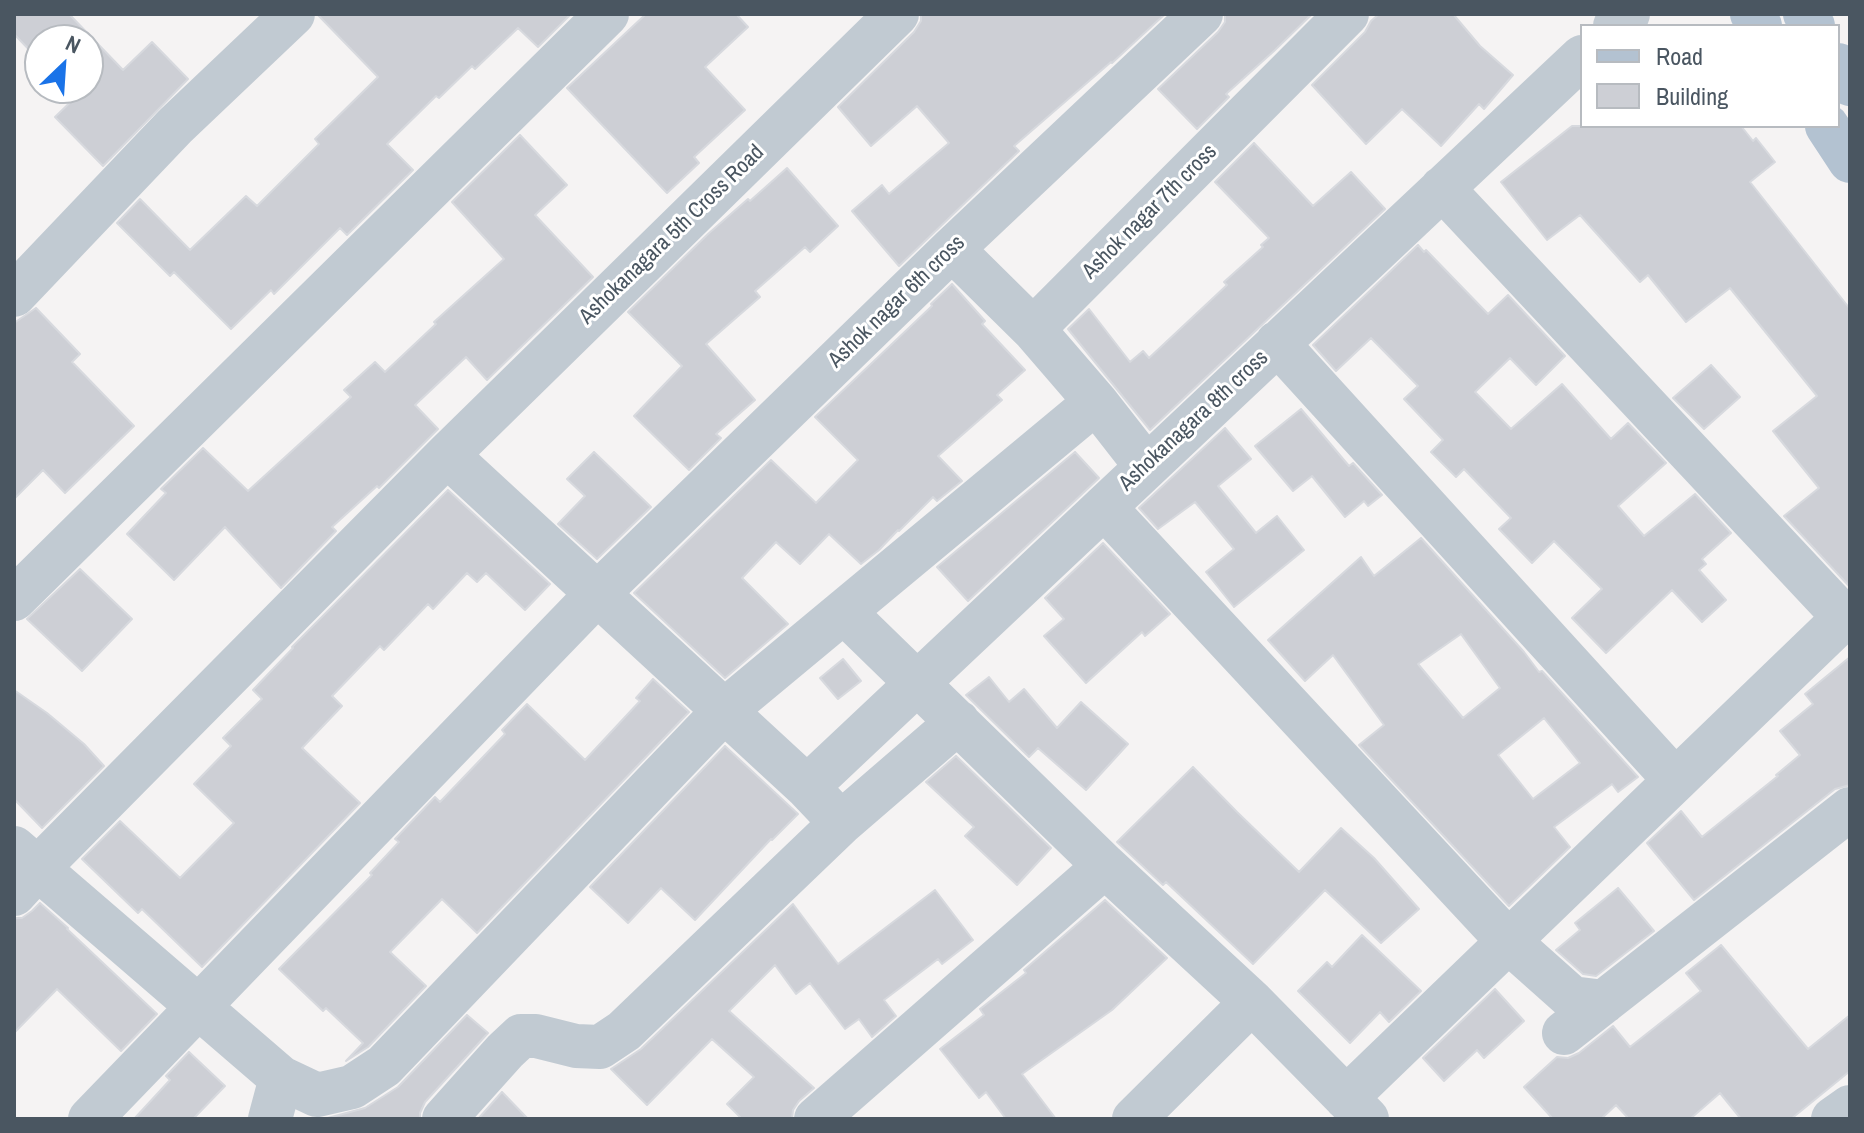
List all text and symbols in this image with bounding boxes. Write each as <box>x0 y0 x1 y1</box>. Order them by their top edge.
north arrow <box>24 24 104 104</box>
legend <box>1580 24 1840 128</box>
text: N <box>61 28 86 60</box>
text: Road <box>1656 40 1703 72</box>
text: Building <box>1656 80 1728 112</box>
street label: Ashok nagar 7th cross <box>1077 139 1223 285</box>
street label: Ashokanagara 5th Cross Road <box>574 140 770 330</box>
street label: Ashok nagar 6th cross <box>823 230 971 374</box>
street label: Ashokanagara 8th cross <box>1114 345 1274 497</box>

